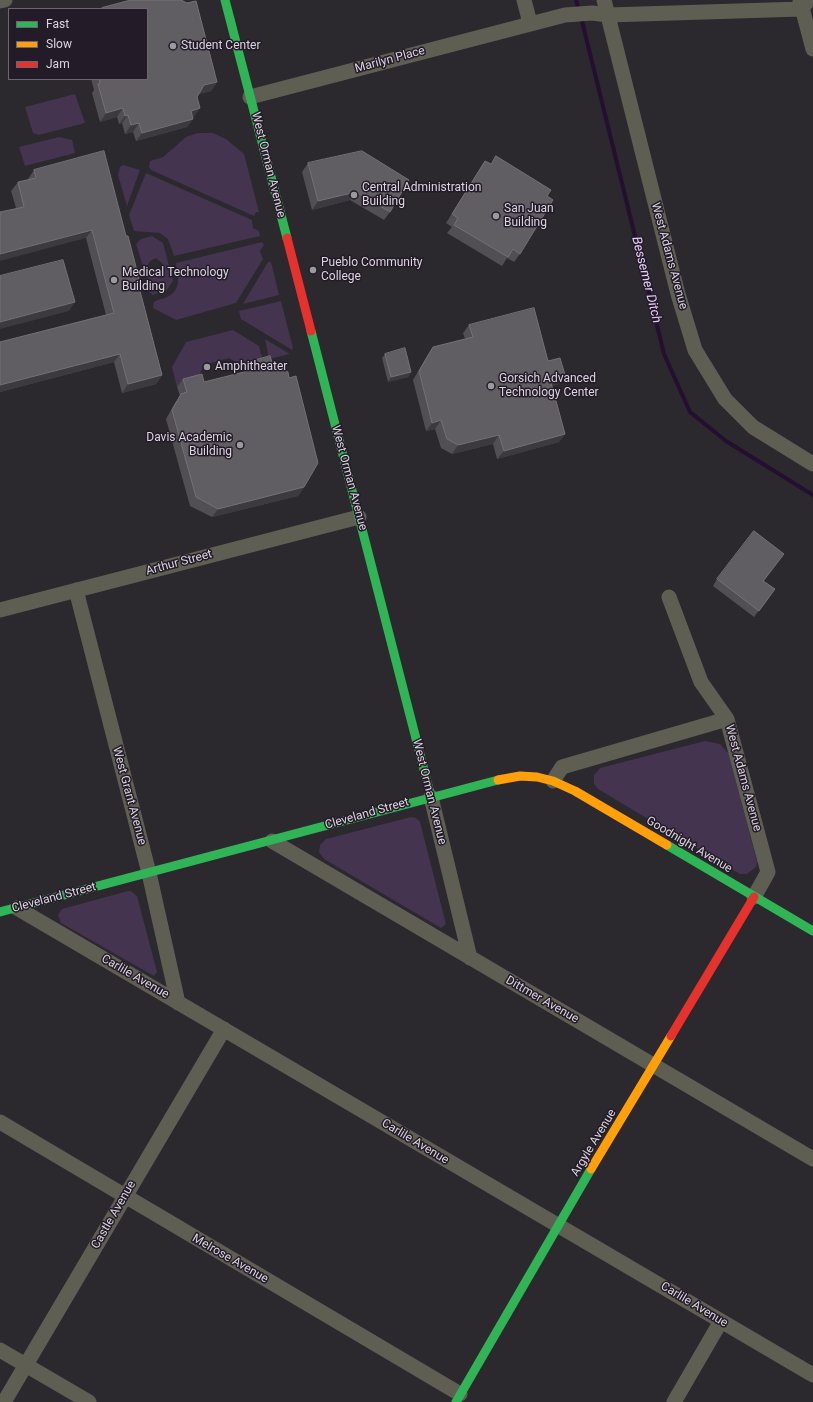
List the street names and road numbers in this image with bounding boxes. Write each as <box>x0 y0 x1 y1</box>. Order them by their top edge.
street label: Marilyn Place <box>353 44 427 76</box>
street label: West Orman Avenue <box>248 111 288 219</box>
street label: West Adams Avenue <box>648 201 690 311</box>
street label: West Orman Avenue <box>328 424 370 532</box>
street label: Arthur Street <box>144 547 214 579</box>
street label: West Adams Avenue <box>722 723 764 833</box>
street label: West Orman Avenue <box>409 738 449 846</box>
street label: West Grant Avenue <box>109 745 149 847</box>
street label: Cleveland Street <box>323 795 411 833</box>
street label: Goodnight Avenue <box>643 814 735 876</box>
street label: Cleveland Street <box>10 880 98 916</box>
street label: Carlile Avenue <box>99 952 171 1002</box>
street label: Dittmer Avenue <box>503 973 581 1027</box>
street label: Argyle Avenue <box>568 1107 620 1179</box>
street label: Carlile Avenue <box>379 1116 451 1168</box>
street label: Castle Avenue <box>89 1179 139 1251</box>
street label: Melrose Avenue <box>189 1231 271 1287</box>
street label: Carlile Avenue <box>658 1279 730 1331</box>

